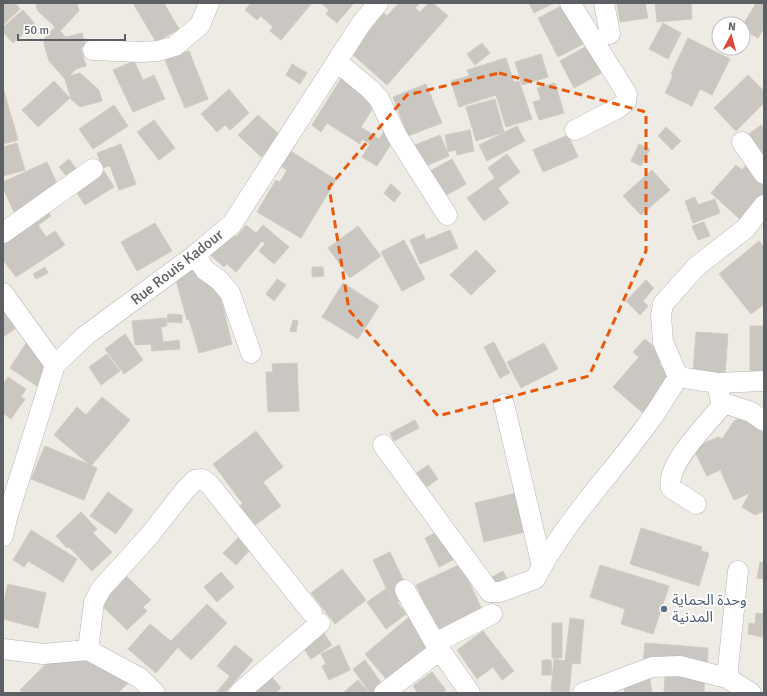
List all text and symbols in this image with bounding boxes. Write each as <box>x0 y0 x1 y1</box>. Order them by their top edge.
scale bar <box>18 16 125 42</box>
north arrow <box>711 16 751 56</box>
text: N <box>728 20 736 33</box>
text: 50 m <box>24 23 49 38</box>
street label: Rue Rouis Kadour <box>127 225 227 309</box>
place label: وحدة الحماية المدنية <box>672 591 747 626</box>
marker: وحدة الحماية المدنية <box>659 604 669 614</box>

